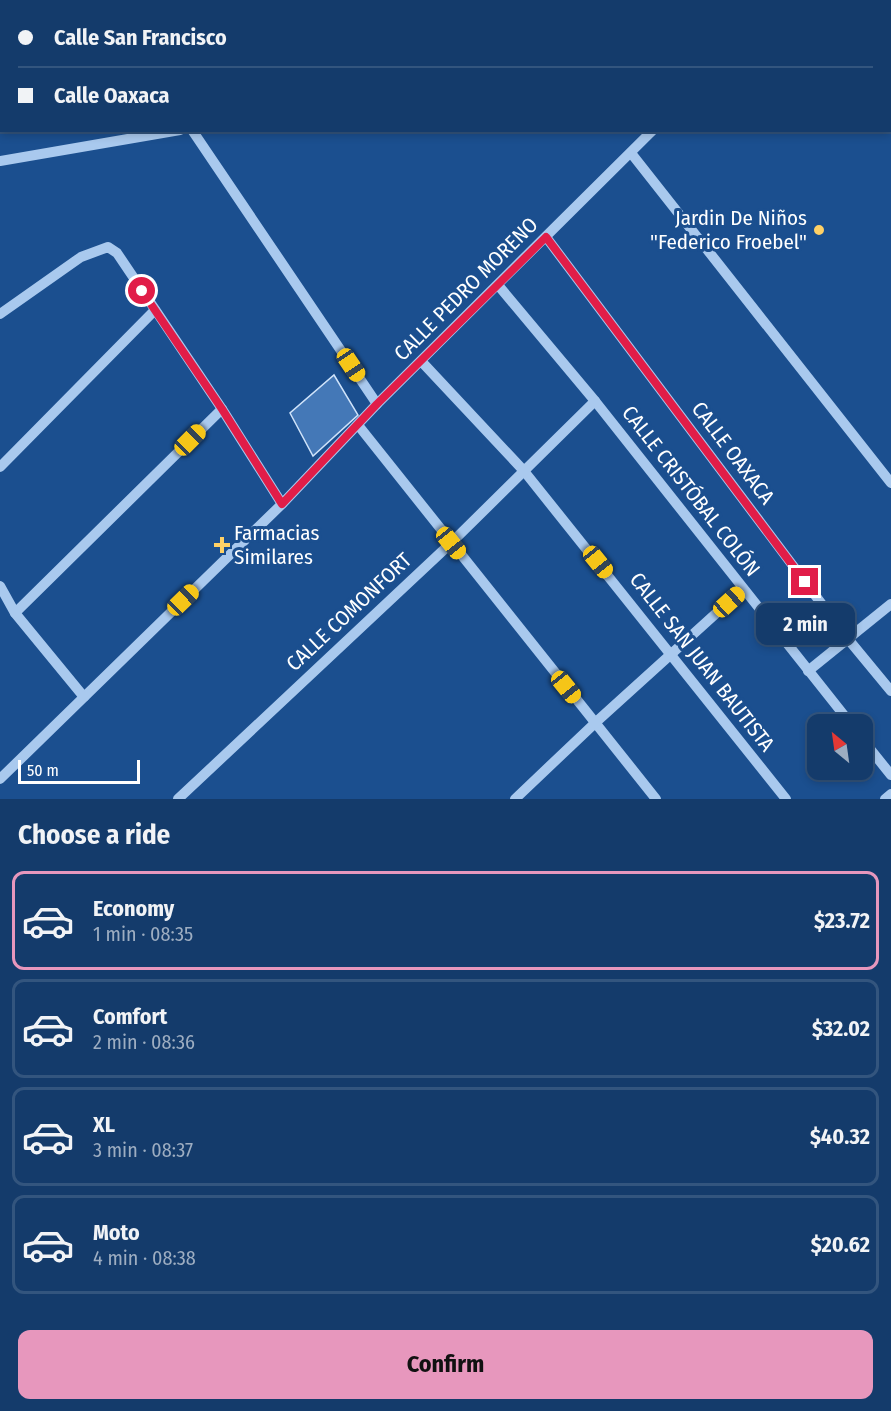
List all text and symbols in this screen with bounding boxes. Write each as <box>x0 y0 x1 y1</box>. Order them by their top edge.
text: Calle San Francisco <box>54 24 227 51</box>
text: Calle Oaxaca <box>54 82 169 109</box>
place label: Jardin De Niños "Federico Froebel" <box>650 205 807 255</box>
street label: CALLE PEDRO MORENO <box>389 212 543 366</box>
marker: Jardin De Niños "Federico Froebel" <box>812 223 826 237</box>
route start <box>128 277 155 304</box>
car <box>333 345 369 385</box>
street label: CALLE OAXACA <box>686 396 780 510</box>
street label: CALLE CRISTÓBAL COLÓN <box>616 401 766 581</box>
car <box>171 421 209 459</box>
place label: Farmacias Similares <box>234 520 319 570</box>
car <box>433 523 469 563</box>
marker: Farmacias Similares <box>215 538 229 552</box>
car <box>580 542 616 582</box>
street label: CALLE COMONFORT <box>281 547 417 677</box>
street label: CALLE SAN JUAN BAUTISTA <box>624 567 780 757</box>
route end <box>791 568 818 595</box>
car <box>164 581 202 619</box>
car <box>710 583 748 621</box>
callout: 2 min <box>756 603 854 645</box>
text: 2 min <box>783 612 828 636</box>
car <box>548 667 584 707</box>
north arrow <box>807 714 873 780</box>
map controls <box>807 714 873 780</box>
scale bar <box>18 757 140 784</box>
text: 50 m <box>27 761 59 780</box>
text: Choose a ride <box>18 819 170 851</box>
icon: car <box>21 894 75 948</box>
text: Economy <box>93 895 174 922</box>
text: $23.72 <box>814 907 870 934</box>
text: 1 min · 08:35 <box>93 922 193 946</box>
icon: car <box>21 1002 75 1056</box>
text: Comfort <box>93 1003 167 1030</box>
text: $32.02 <box>812 1015 870 1042</box>
text: 2 min · 08:36 <box>93 1030 195 1054</box>
icon: car <box>21 1110 75 1164</box>
text: XL <box>93 1111 115 1138</box>
text: $40.32 <box>810 1123 870 1150</box>
text: 3 min · 08:37 <box>93 1138 193 1162</box>
icon: car <box>21 1218 75 1272</box>
text: Moto <box>93 1219 140 1246</box>
text: $20.62 <box>811 1231 870 1258</box>
text: 4 min · 08:38 <box>93 1246 196 1270</box>
button: Confirm <box>18 1330 873 1399</box>

